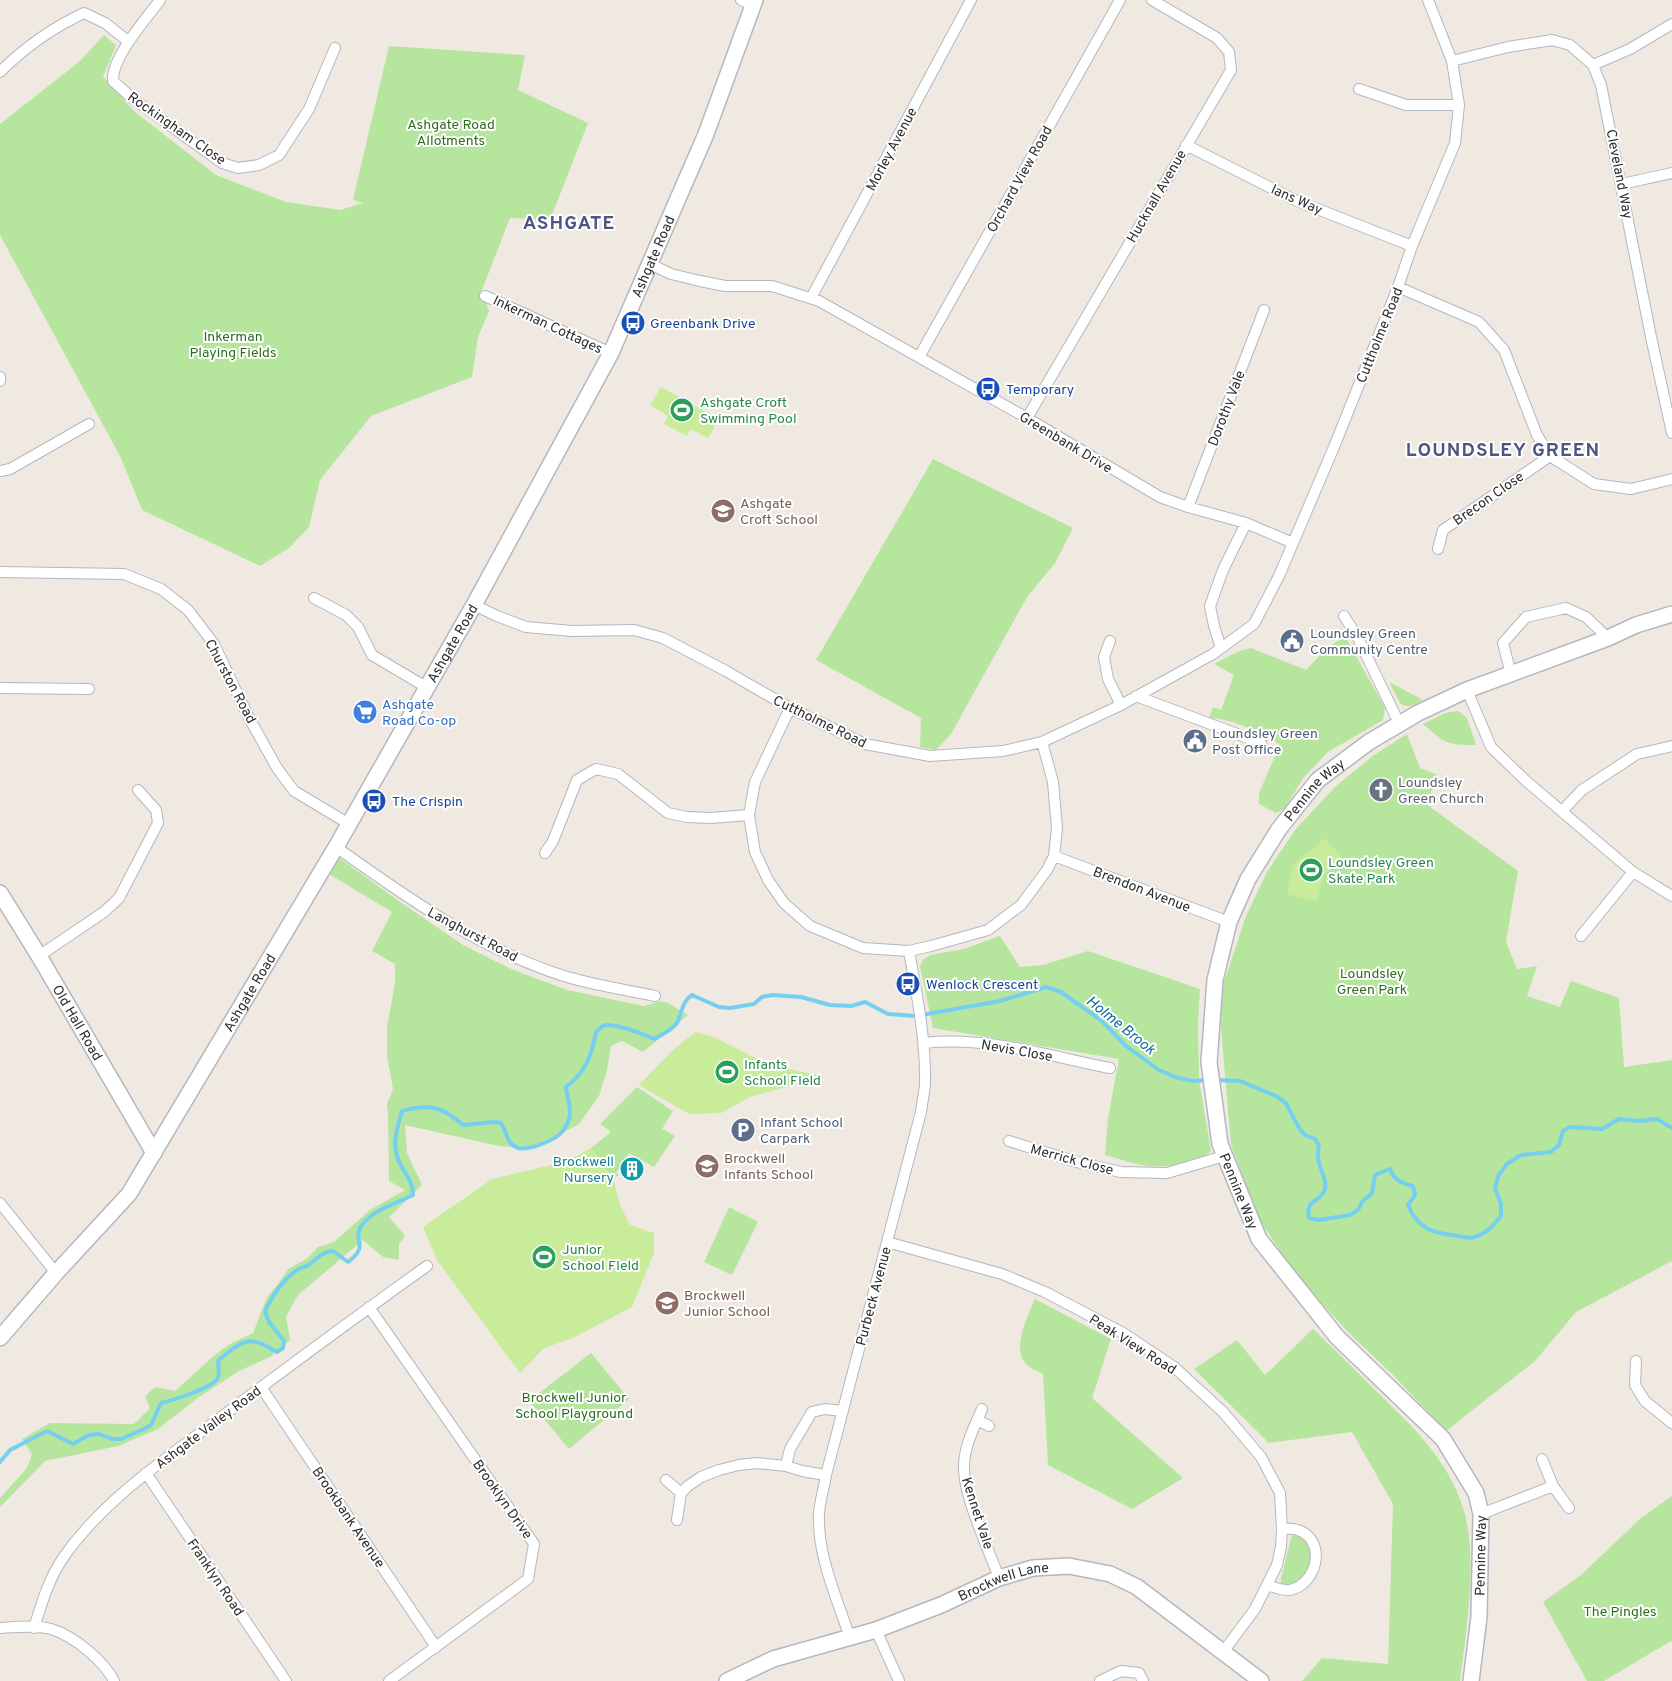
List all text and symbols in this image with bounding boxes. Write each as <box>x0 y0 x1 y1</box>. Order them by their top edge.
street label: Rockingham Close <box>124 89 229 169</box>
street label: Morley Avenue <box>863 105 921 194</box>
park label: Ashgate Road Allotments <box>407 117 495 150</box>
street label: Orchard View Road <box>984 123 1057 236</box>
street label: Cleveland Way <box>1602 128 1636 221</box>
street label: Hucknall Avenue <box>1124 147 1191 246</box>
street label: Ians Way <box>1268 181 1325 219</box>
district label: ASHGATE <box>523 212 615 236</box>
street label: Ashgate Road <box>629 214 679 301</box>
street label: Cuttholme Road <box>1353 285 1407 386</box>
street label: Inkerman Cottages <box>490 293 605 358</box>
bus stop icon: Greenbank Drive <box>620 310 646 336</box>
place label: Greenbank Drive <box>650 316 755 333</box>
park label: Inkerman Playing Fields <box>189 329 277 362</box>
street label: Dorothy Vale <box>1205 368 1250 449</box>
bus stop icon: Temporary <box>975 376 1001 402</box>
place label: Temporary <box>1006 382 1074 399</box>
place label: Ashgate Croft Swimming Pool <box>700 395 797 428</box>
sports icon: Ashgate Croft Swimming Pool <box>669 397 695 423</box>
street label: Greenbank Drive <box>1016 409 1115 478</box>
district label: LOUNDSLEY GREEN <box>1406 439 1600 463</box>
street label: Brecon Close <box>1450 469 1528 530</box>
place label: Ashgate Croft School <box>740 496 818 529</box>
school or university icon: Ashgate Croft School <box>710 498 736 524</box>
street label: Ashgate Road <box>424 602 483 686</box>
place label: Loundsley Green Community Centre <box>1310 626 1428 659</box>
public building icon: Loundsley Green Community Centre <box>1279 628 1305 654</box>
street label: Churston Road <box>200 637 259 727</box>
street label: Cuttholme Road <box>770 692 869 752</box>
place label: Ashgate Road Co-op <box>382 697 456 730</box>
supermarket icon: Ashgate Road Co-op <box>352 699 378 725</box>
place label: Loundsley Green Post Office <box>1212 726 1318 759</box>
public building icon: Loundsley Green Post Office <box>1182 728 1208 754</box>
street label: Pennine Way <box>1281 756 1349 825</box>
place label: Loundsley Green Church <box>1398 775 1484 808</box>
church icon: Loundsley Green Church <box>1368 777 1394 803</box>
bus stop icon: The Crispin <box>361 788 387 814</box>
place label: The Crispin <box>392 794 463 811</box>
place label: Loundsley Green Skate Park <box>1328 855 1434 888</box>
sports icon: Loundsley Green Skate Park <box>1298 857 1324 883</box>
street label: Brendon Avenue <box>1090 864 1193 917</box>
street label: Langhurst Road <box>424 904 520 966</box>
street label: Ashgate Road <box>221 951 280 1035</box>
park label: Loundsley Green Park <box>1337 966 1407 999</box>
bus stop icon: Wenlock Crescent <box>895 971 921 997</box>
place label: Wenlock Crescent <box>926 977 1038 994</box>
street label: Old Hall Road <box>48 982 105 1064</box>
water label: Holme Brook <box>1082 992 1159 1060</box>
street label: Nevis Close <box>980 1037 1054 1066</box>
place label: Infants School FIeld <box>744 1057 821 1090</box>
sports icon: Infants School FIeld <box>714 1059 740 1085</box>
place label: Infant School Carpark <box>760 1115 843 1148</box>
parking icon: Infant School Carpark <box>730 1117 756 1143</box>
street label: Merrick Close <box>1028 1141 1115 1180</box>
place label: Brockwell Infants School <box>724 1151 813 1184</box>
street label: Pennine Way <box>1215 1151 1261 1232</box>
school or university icon: Brockwell Infants School <box>694 1153 720 1179</box>
place label: Brockwell Nursery <box>553 1154 614 1187</box>
building icon: Brockwell Nursery <box>619 1156 645 1182</box>
place label: Junior School FIeld <box>562 1242 639 1275</box>
sports icon: Junior School FIeld <box>531 1244 557 1270</box>
street label: Purbeck Avenue <box>853 1245 896 1348</box>
place label: Brockwell Junior School <box>684 1288 770 1321</box>
school or university icon: Brockwell Junior School <box>654 1290 680 1316</box>
street label: Peak View Road <box>1085 1312 1179 1379</box>
street label: Ashgate Valley Road <box>153 1383 265 1473</box>
park label: Brockwell Junior School Playground <box>515 1390 633 1423</box>
street label: Brooklyn Drive <box>468 1457 535 1543</box>
street label: Brookbank Avenue <box>308 1464 388 1572</box>
street label: Kennet Vale <box>957 1475 996 1552</box>
street label: Pennine Way <box>1472 1515 1491 1596</box>
street label: Franklyn Road <box>183 1536 247 1620</box>
street label: Brockwell Lane <box>956 1560 1049 1606</box>
park label: The Pingles <box>1583 1604 1657 1621</box>

